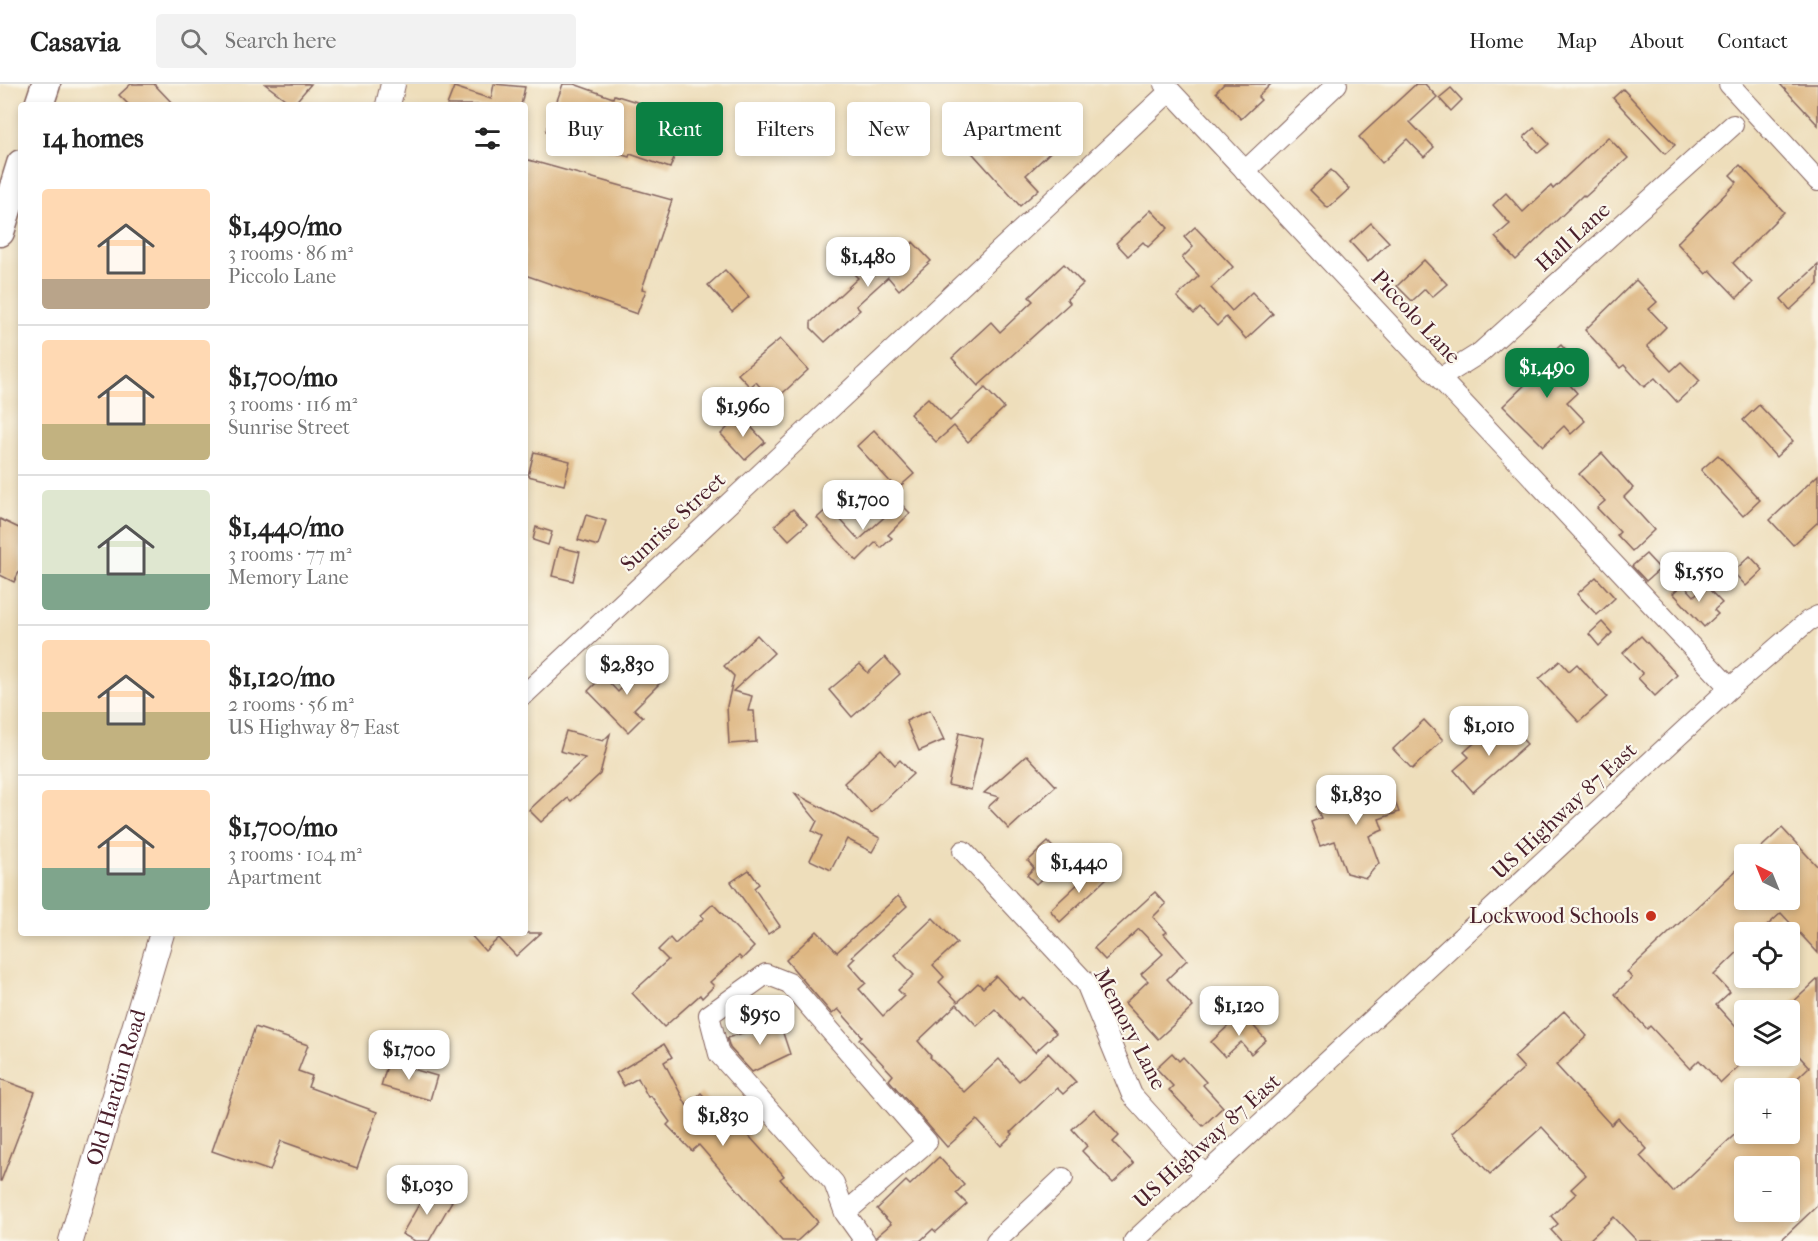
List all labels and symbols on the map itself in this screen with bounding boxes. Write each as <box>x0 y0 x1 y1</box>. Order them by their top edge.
street label: Hall Lane <box>1530 197 1616 277</box>
pin: $1,480 <box>819 237 917 288</box>
street label: Piccolo Lane <box>1366 265 1466 369</box>
pin: $1,490 <box>1498 348 1596 399</box>
pin: $1,960 <box>694 387 792 438</box>
street label: Sunrise Street <box>615 467 731 577</box>
pin: $1,700 <box>814 480 912 531</box>
pin: $1,550 <box>1650 552 1748 603</box>
pin: $2,830 <box>578 645 676 696</box>
pin: $1,010 <box>1440 706 1538 757</box>
street label: US Highway 87 East <box>1486 737 1642 885</box>
pin: $1,830 <box>1307 775 1405 826</box>
pin: $1,440 <box>1030 843 1128 894</box>
north arrow <box>1734 844 1800 910</box>
place label: Lockwood Schools <box>1469 903 1639 929</box>
marker: Lockwood Schools <box>1644 909 1658 923</box>
street label: Memory Lane <box>1088 964 1172 1094</box>
pin: $1,120 <box>1190 986 1288 1037</box>
pin: $950 <box>724 995 796 1046</box>
street label: Old Hardin Road <box>81 1005 152 1169</box>
pin: $1,700 <box>360 1030 458 1081</box>
street label: US Highway 87 East <box>1128 1068 1286 1214</box>
pin: $1,830 <box>674 1096 772 1147</box>
pin: $1,030 <box>378 1165 476 1216</box>

